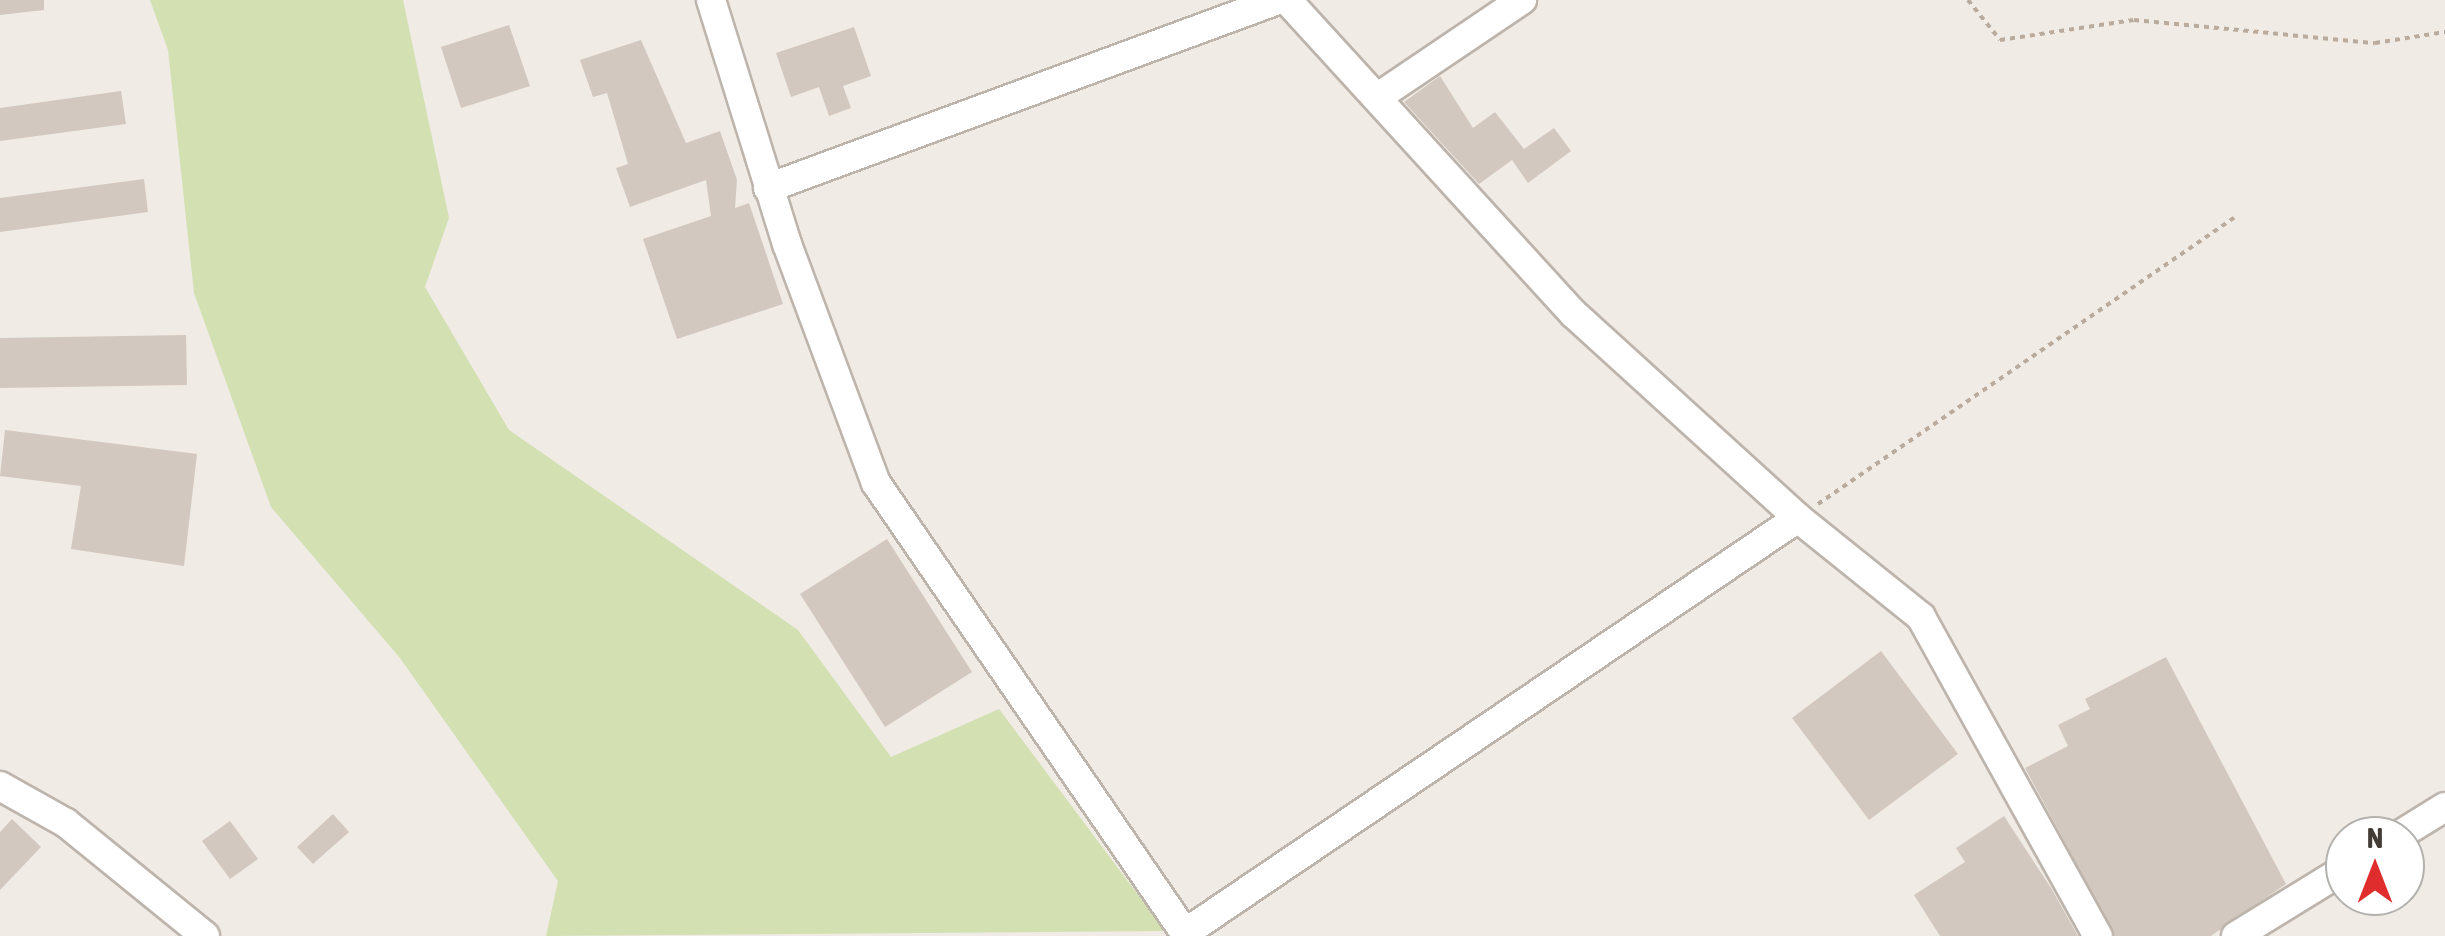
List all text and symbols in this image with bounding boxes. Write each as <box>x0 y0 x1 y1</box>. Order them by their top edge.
north arrow <box>2325 816 2425 916</box>
text: N <box>2367 822 2383 854</box>

